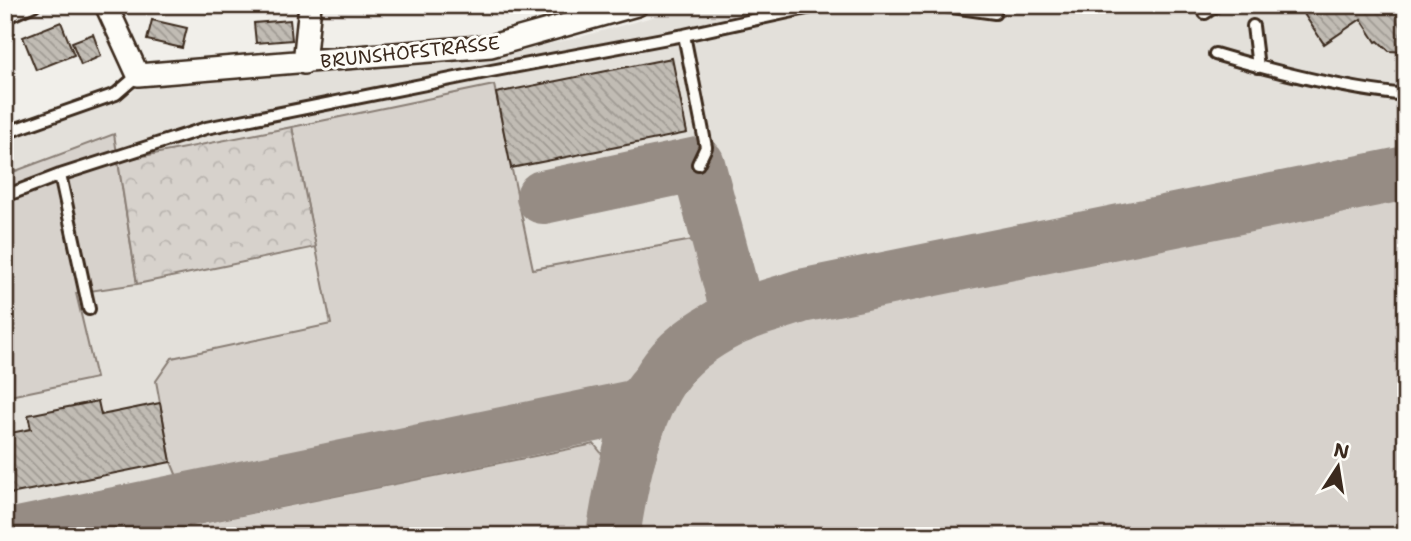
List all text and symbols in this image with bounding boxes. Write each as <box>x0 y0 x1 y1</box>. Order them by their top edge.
street label: BRUNSHOFSTRASSE <box>319 30 501 74</box>
north arrow <box>1302 433 1372 503</box>
text: N <box>1331 437 1351 465</box>

